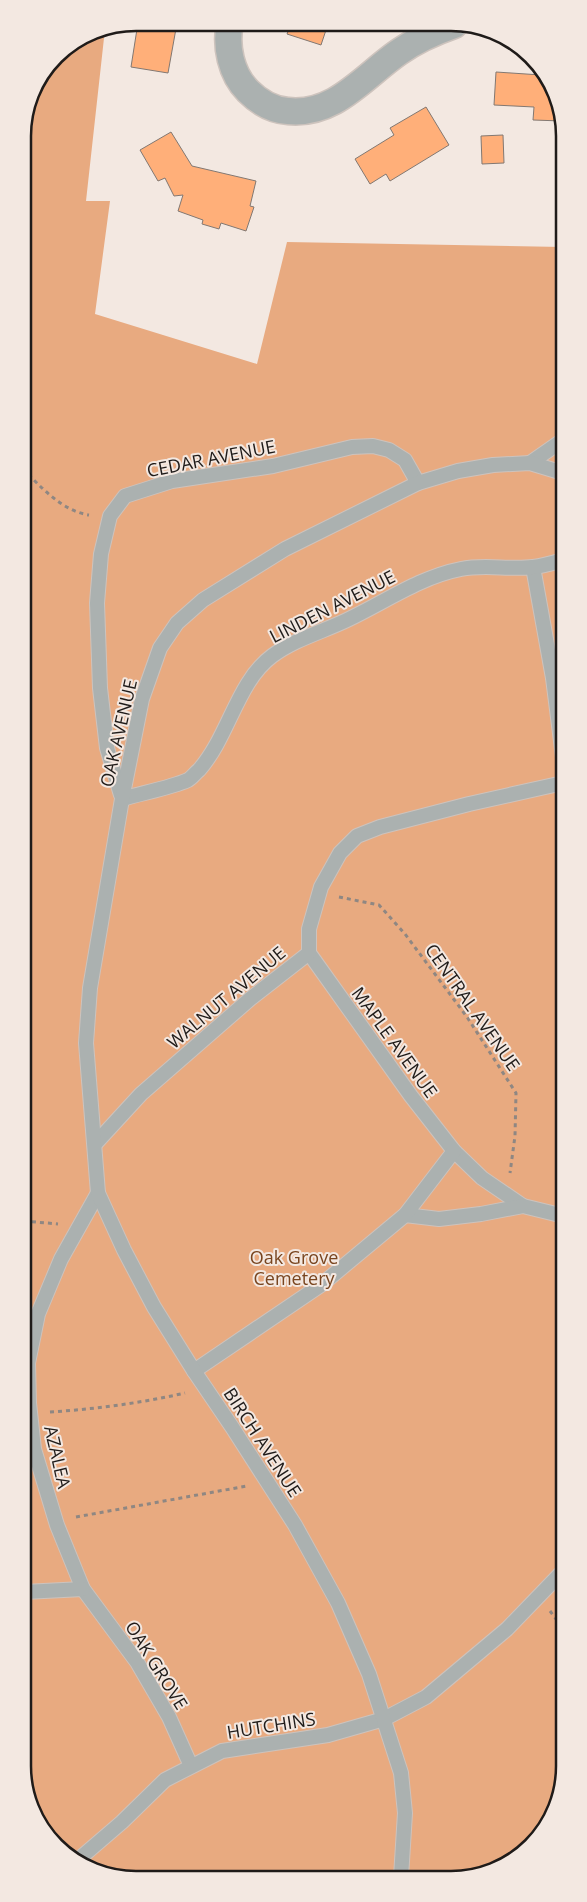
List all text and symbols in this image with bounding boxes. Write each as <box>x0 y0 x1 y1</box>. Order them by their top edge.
street label: CEDAR AVENUE <box>145 434 277 482</box>
street label: LINDEN AVENUE <box>265 564 399 648</box>
street label: OAK AVENUE <box>94 677 142 789</box>
street label: CENTRAL AVENUE <box>420 939 526 1075</box>
street label: WALNUT AVENUE <box>162 940 290 1054</box>
street label: MAPLE AVENUE <box>347 982 443 1102</box>
park label: Oak Grove Cemetery <box>250 1245 338 1290</box>
street label: BIRCH AVENUE <box>219 1383 307 1501</box>
street label: AZALEA <box>39 1423 77 1491</box>
street label: OAK GROVE <box>120 1616 194 1714</box>
street label: HUTCHINS <box>225 1706 317 1744</box>

